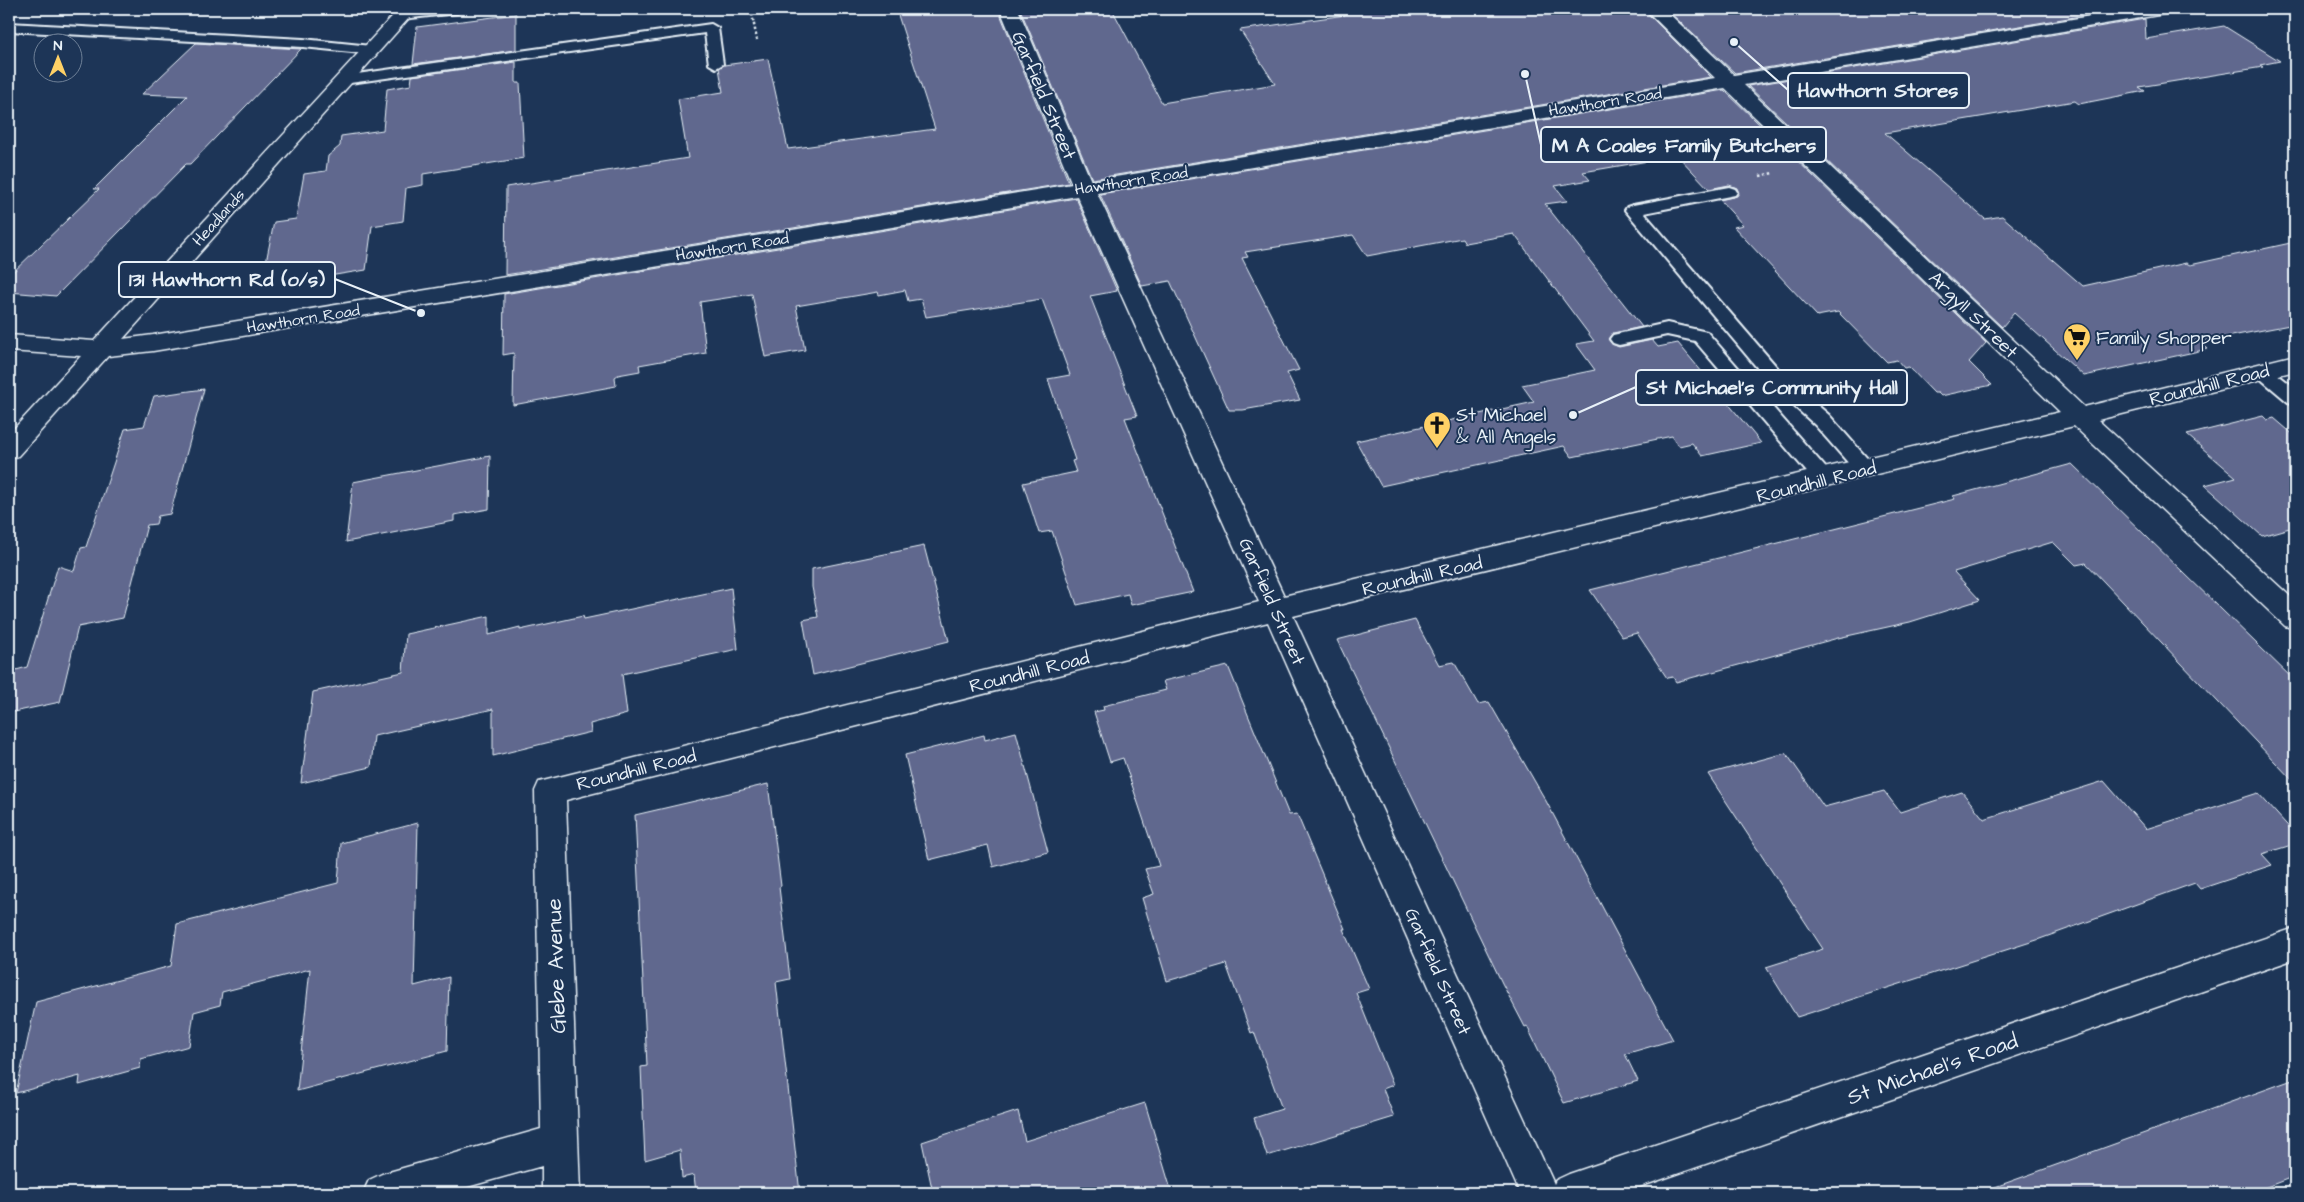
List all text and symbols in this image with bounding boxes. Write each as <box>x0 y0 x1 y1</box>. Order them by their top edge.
street label: Garfield Street <box>1004 27 1083 164</box>
north arrow <box>32 32 82 82</box>
text: N <box>54 36 63 56</box>
callout: Hawthorn Stores <box>1788 73 1969 108</box>
text: Hawthorn Stores <box>1798 77 1958 105</box>
street label: Hawthorn Road <box>1547 82 1663 122</box>
callout: M A Coales Family Butchers <box>1541 127 1826 162</box>
text: M A Coales Family Butchers <box>1552 132 1816 161</box>
street label: Hawthorn Road <box>1073 161 1189 201</box>
street label: Headlands <box>187 184 250 251</box>
street label: Hawthorn Road <box>674 227 790 267</box>
callout: 131 Hawthorn Rd (o/s) <box>119 262 335 297</box>
street label: Argyll Street <box>1921 265 2024 366</box>
text: 131 Hawthorn Rd (o/s) <box>129 266 325 294</box>
street label: Hawthorn Road <box>245 299 361 339</box>
supermarket icon: Family Shopper <box>2062 322 2092 361</box>
place label: Family Shopper <box>2096 325 2232 353</box>
street label: Roundhill Road <box>2147 357 2272 413</box>
callout: St Michael's Community Hall <box>1636 370 1907 405</box>
text: St Michael's Community Hall <box>1645 374 1898 403</box>
place label: St Michael & All Angels <box>1456 402 1556 452</box>
church icon: St Michael & All Angels <box>1422 410 1452 449</box>
street label: Roundhill Road <box>1754 454 1879 510</box>
street label: Garfield Street <box>1231 534 1312 670</box>
street label: Roundhill Road <box>1360 549 1485 603</box>
street label: Roundhill Road <box>967 644 1092 700</box>
street label: Roundhill Road <box>574 742 699 798</box>
street label: Glebe Avenue <box>539 898 574 1034</box>
street label: Garfield Street <box>1397 904 1478 1040</box>
street label: St Michael's Road <box>1843 1026 2022 1113</box>

